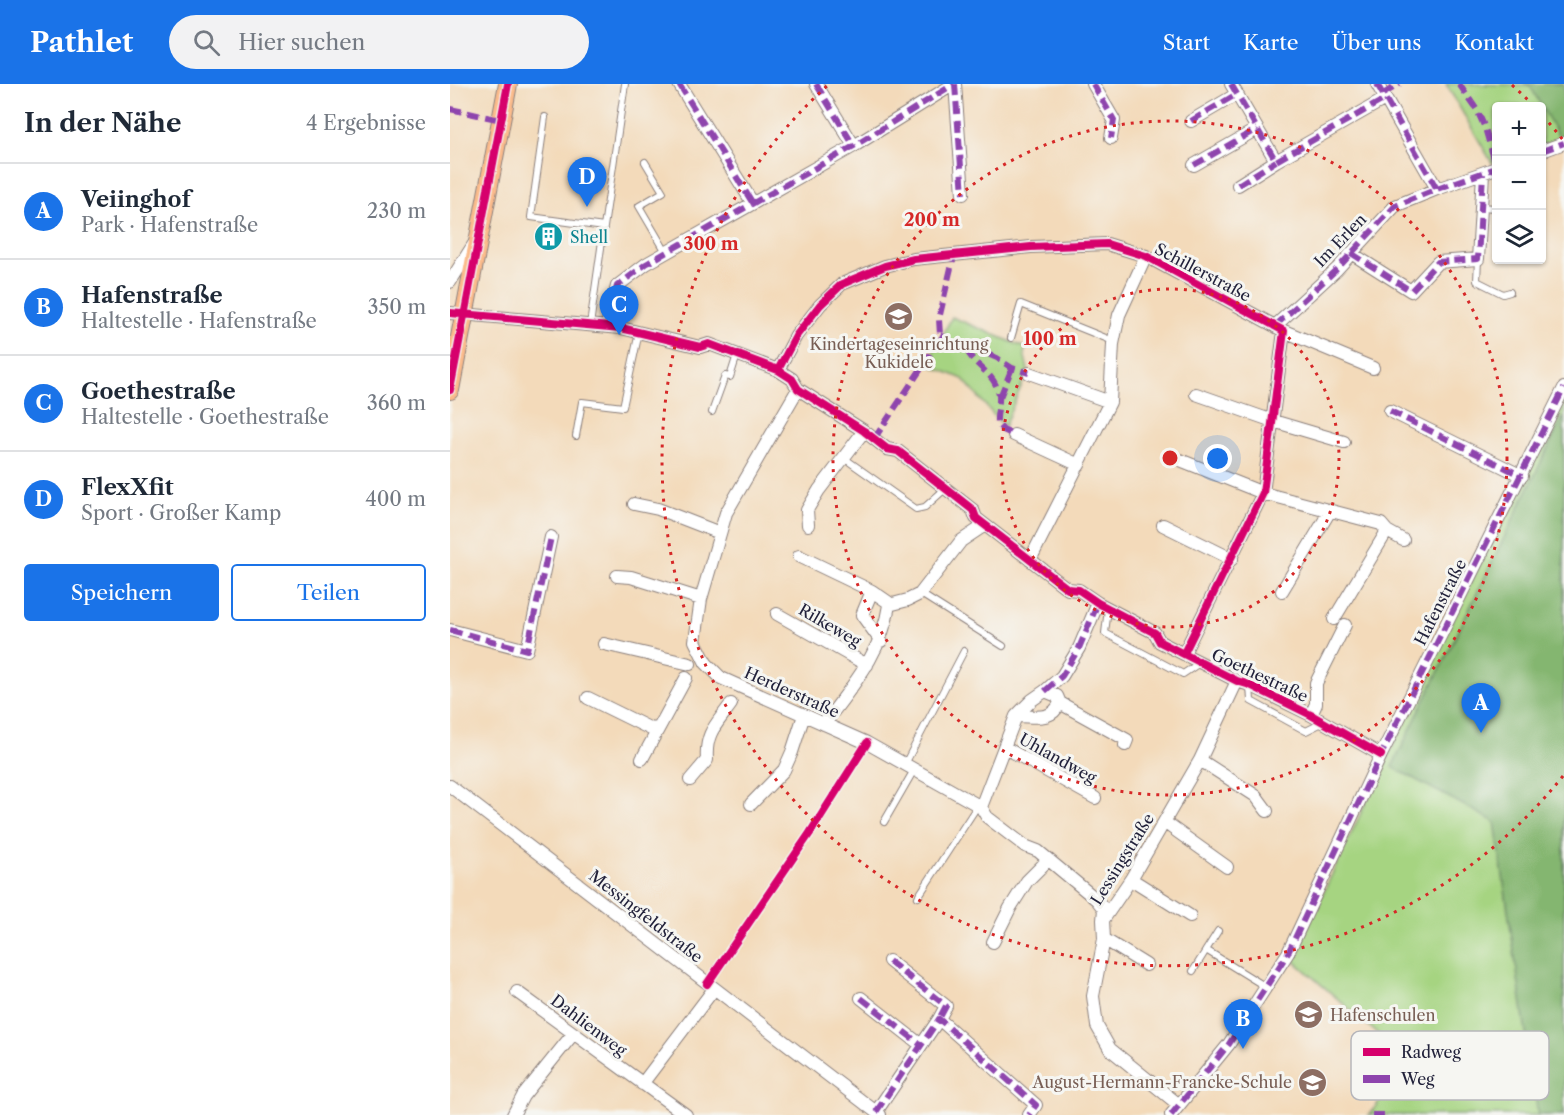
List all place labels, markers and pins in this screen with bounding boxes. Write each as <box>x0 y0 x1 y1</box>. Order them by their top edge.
pin: D <box>568 158 606 207</box>
building icon: Shell <box>533 221 565 253</box>
place label: Shell <box>570 227 608 247</box>
pin: C <box>600 286 638 335</box>
school or university icon: Kindertageseinrichtung Kukidele <box>883 300 915 332</box>
place label: Kindertageseinrichtung Kukidele <box>809 334 989 372</box>
centre of rings <box>1160 448 1180 468</box>
pin: A <box>1462 684 1500 733</box>
school or university icon: Hafenschulen <box>1293 999 1325 1031</box>
pin: B <box>1224 1000 1262 1049</box>
place label: Hafenschulen <box>1330 1005 1436 1025</box>
school or university icon: August-Hermann-Francke-Schule <box>1297 1066 1329 1098</box>
place label: August-Hermann-Francke-Schule <box>1032 1072 1292 1092</box>

